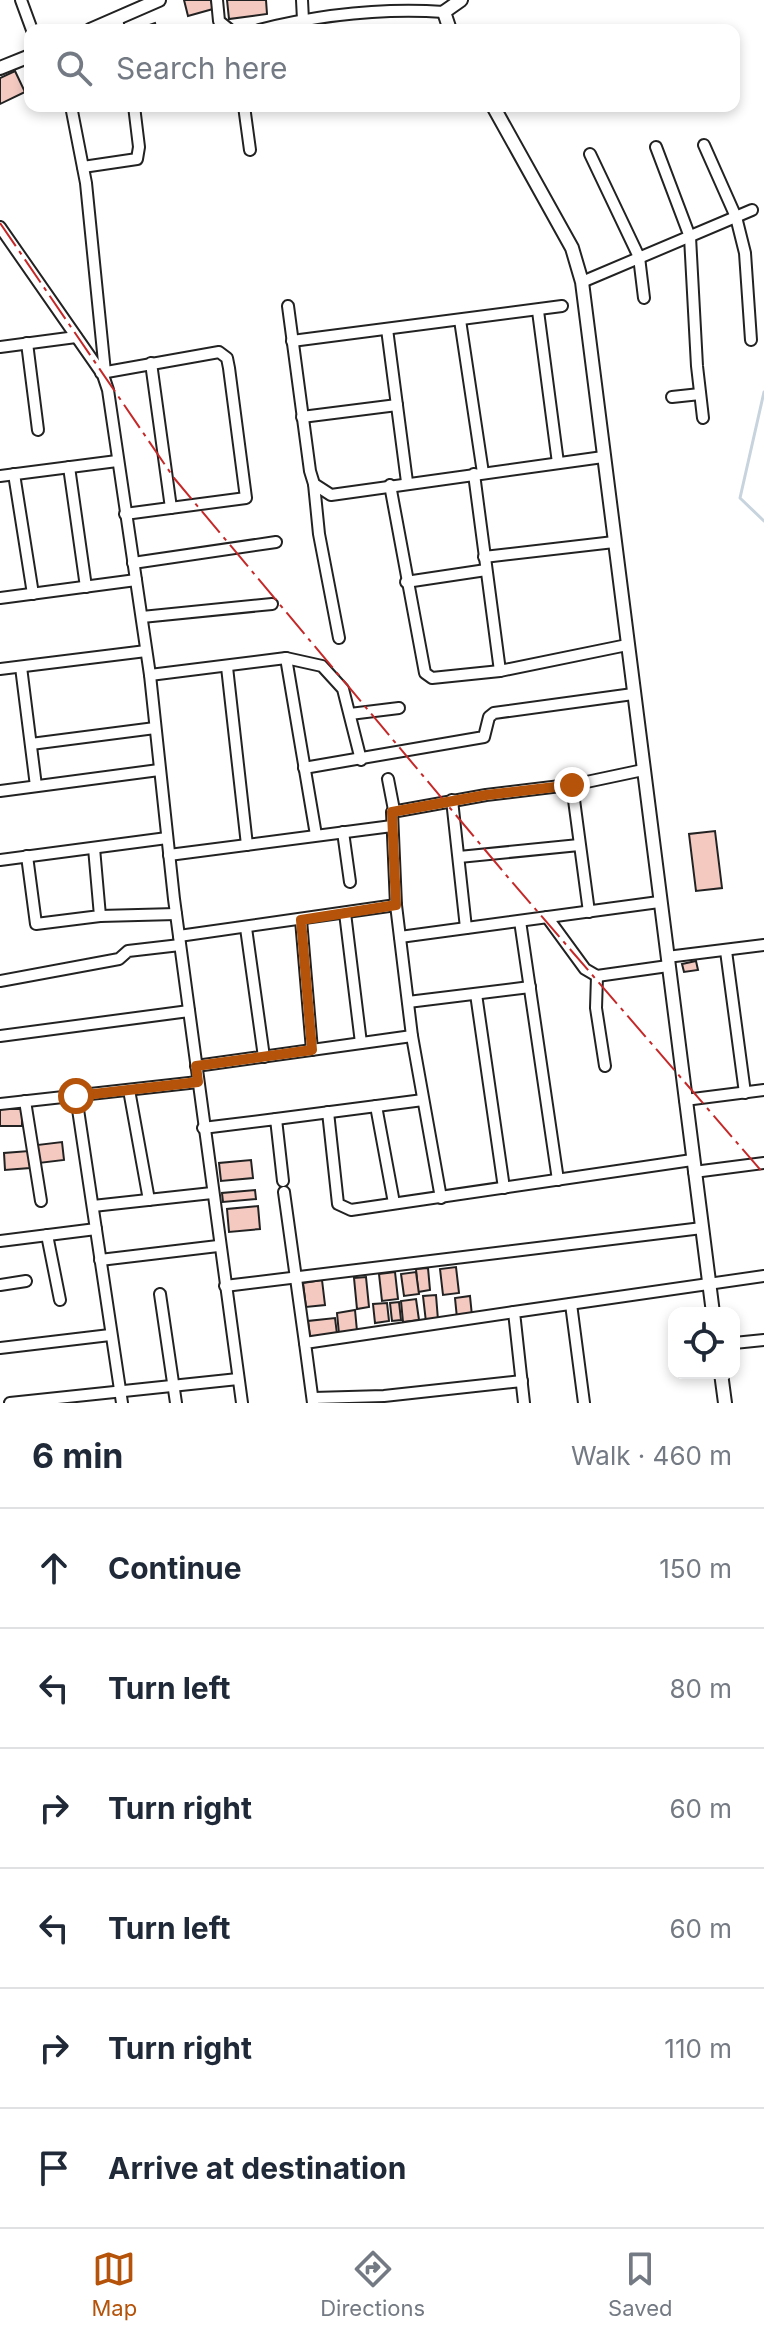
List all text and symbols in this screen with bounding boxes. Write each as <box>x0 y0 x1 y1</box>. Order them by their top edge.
search box <box>24 24 740 112</box>
icon: search <box>52 46 96 90</box>
text: Search here <box>116 50 288 86</box>
route end <box>554 767 590 803</box>
route start <box>58 1078 94 1114</box>
map controls <box>668 1307 740 1379</box>
button: locate <box>668 1307 740 1379</box>
text: 6 min <box>32 1435 124 1476</box>
text: Walk · 460 m <box>571 1440 732 1471</box>
icon: ahead <box>32 1546 76 1590</box>
text: Continue <box>108 1550 242 1586</box>
text: 150 m <box>659 1553 732 1584</box>
icon: left <box>32 1666 76 1710</box>
text: Turn left <box>108 1670 230 1706</box>
text: 80 m <box>669 1673 732 1704</box>
icon: right <box>32 1786 76 1830</box>
text: Turn right <box>108 1790 252 1826</box>
text: 60 m <box>669 1793 732 1824</box>
icon: left <box>32 1906 76 1950</box>
text: Turn left <box>108 1910 230 1946</box>
text: 60 m <box>669 1913 732 1944</box>
icon: right <box>32 2026 76 2070</box>
text: Turn right <box>108 2030 252 2066</box>
text: 110 m <box>664 2033 732 2064</box>
icon: arrive <box>32 2146 76 2190</box>
text: Arrive at destination <box>108 2150 406 2186</box>
tab: Map <box>92 2247 137 2321</box>
tab: Directions <box>320 2247 425 2321</box>
tab: Saved <box>608 2247 672 2321</box>

